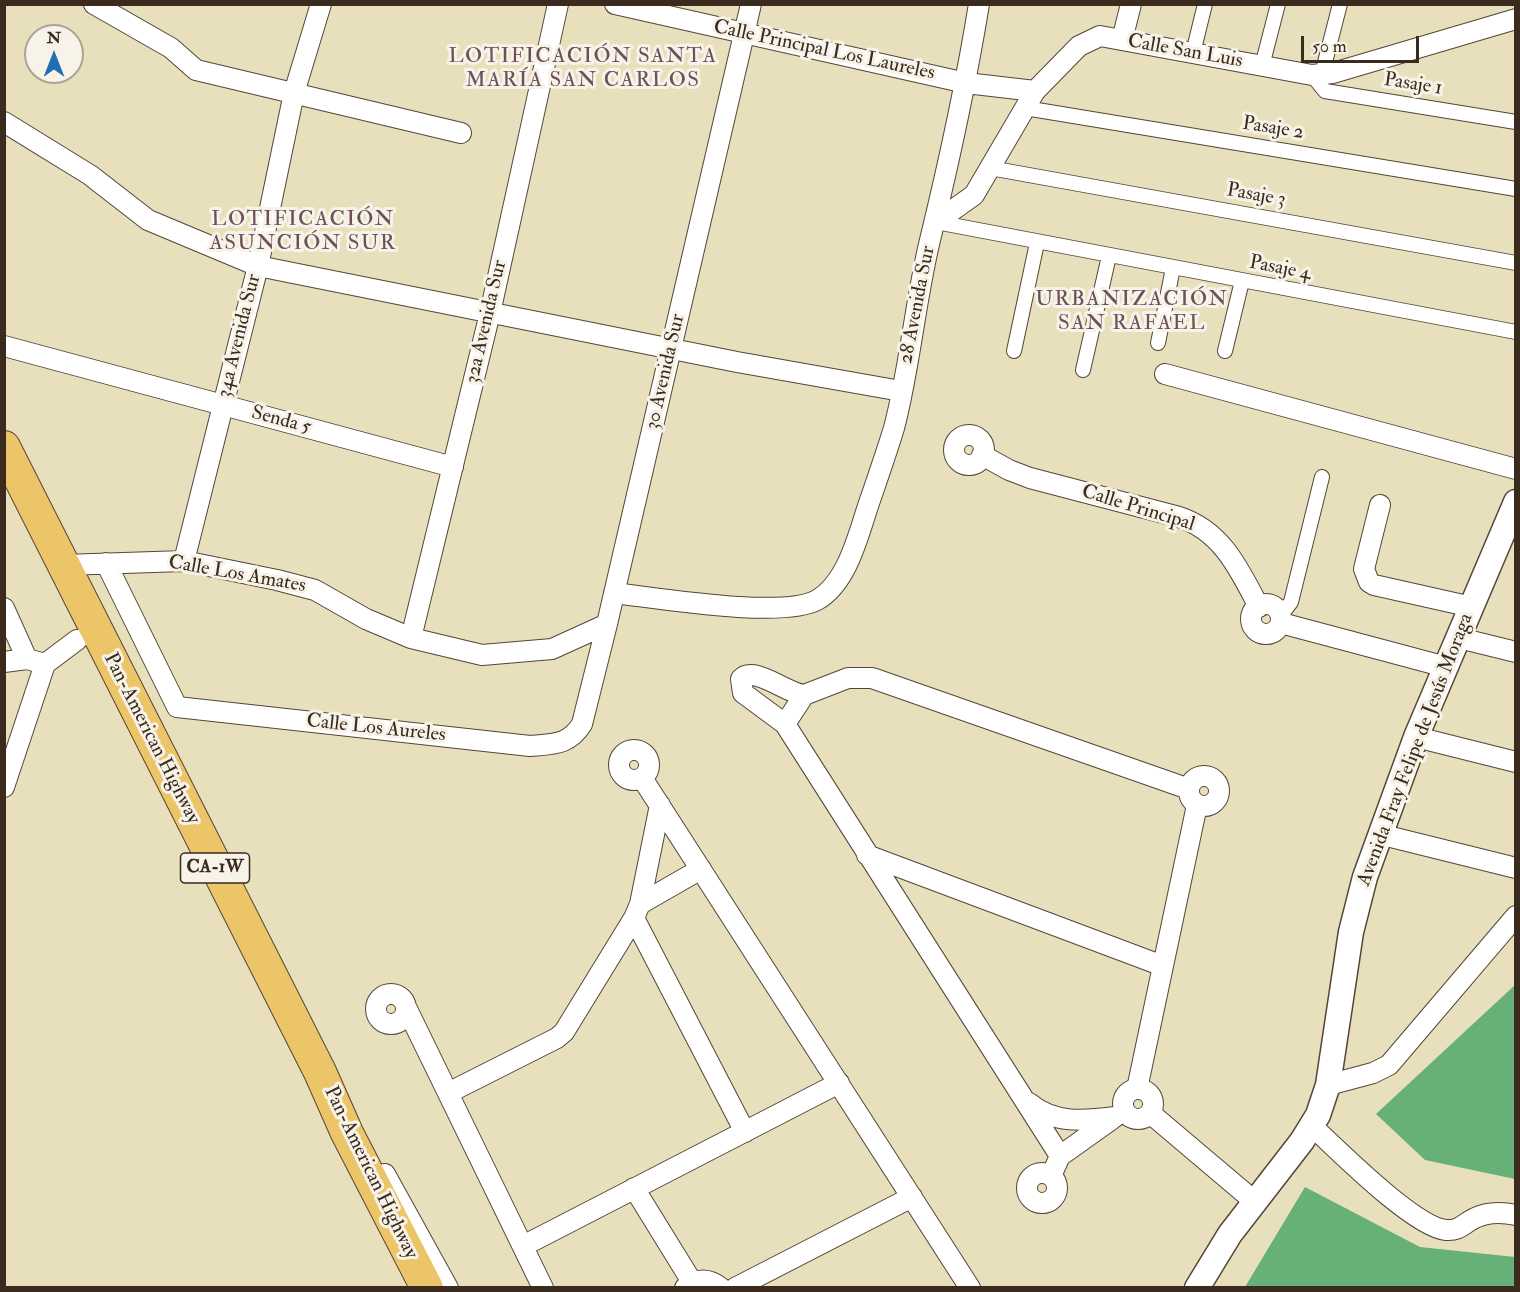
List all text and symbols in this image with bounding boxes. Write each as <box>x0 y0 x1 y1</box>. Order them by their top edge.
street label: Calle Principal Los Laureles <box>711 16 937 86</box>
north arrow <box>24 24 84 84</box>
scale bar <box>1304 24 1422 62</box>
text: N <box>47 28 61 48</box>
street label: Calle San Luis <box>1126 30 1244 74</box>
text: 50 m <box>1312 35 1347 58</box>
district label: LOTIFICACIÓN SANTA MARÍA SAN CARLOS <box>448 44 718 94</box>
street label: Pasaje 1 <box>1382 69 1444 101</box>
street label: Pasaje 2 <box>1241 112 1305 146</box>
street label: Pasaje 3 <box>1225 179 1287 213</box>
district label: LOTIFICACIÓN ASUNCIÓN SUR <box>209 207 397 257</box>
street label: 28 Avenida Sur <box>895 244 941 366</box>
street label: Pasaje 4 <box>1247 251 1313 287</box>
street label: 32a Avenida Sur <box>461 258 513 386</box>
street label: 34a Avenida Sur <box>213 272 267 400</box>
district label: URBANIZACIÓN SAN RAFAEL <box>1035 287 1229 337</box>
street label: 30 Avenida Sur <box>641 312 691 432</box>
street label: Senda 5 <box>249 402 313 440</box>
street label: Calle Principal <box>1079 480 1197 538</box>
street label: Calle Los Amates <box>166 551 308 599</box>
street label: Avenida Fray Felipe de Jesús Moraga <box>1353 610 1479 890</box>
street label: Pan-American Highway <box>97 649 205 829</box>
street label: Calle Los Aureles <box>305 710 447 748</box>
road number: CA-1W <box>180 853 250 883</box>
street label: Pan-American Highway <box>318 1083 422 1263</box>

